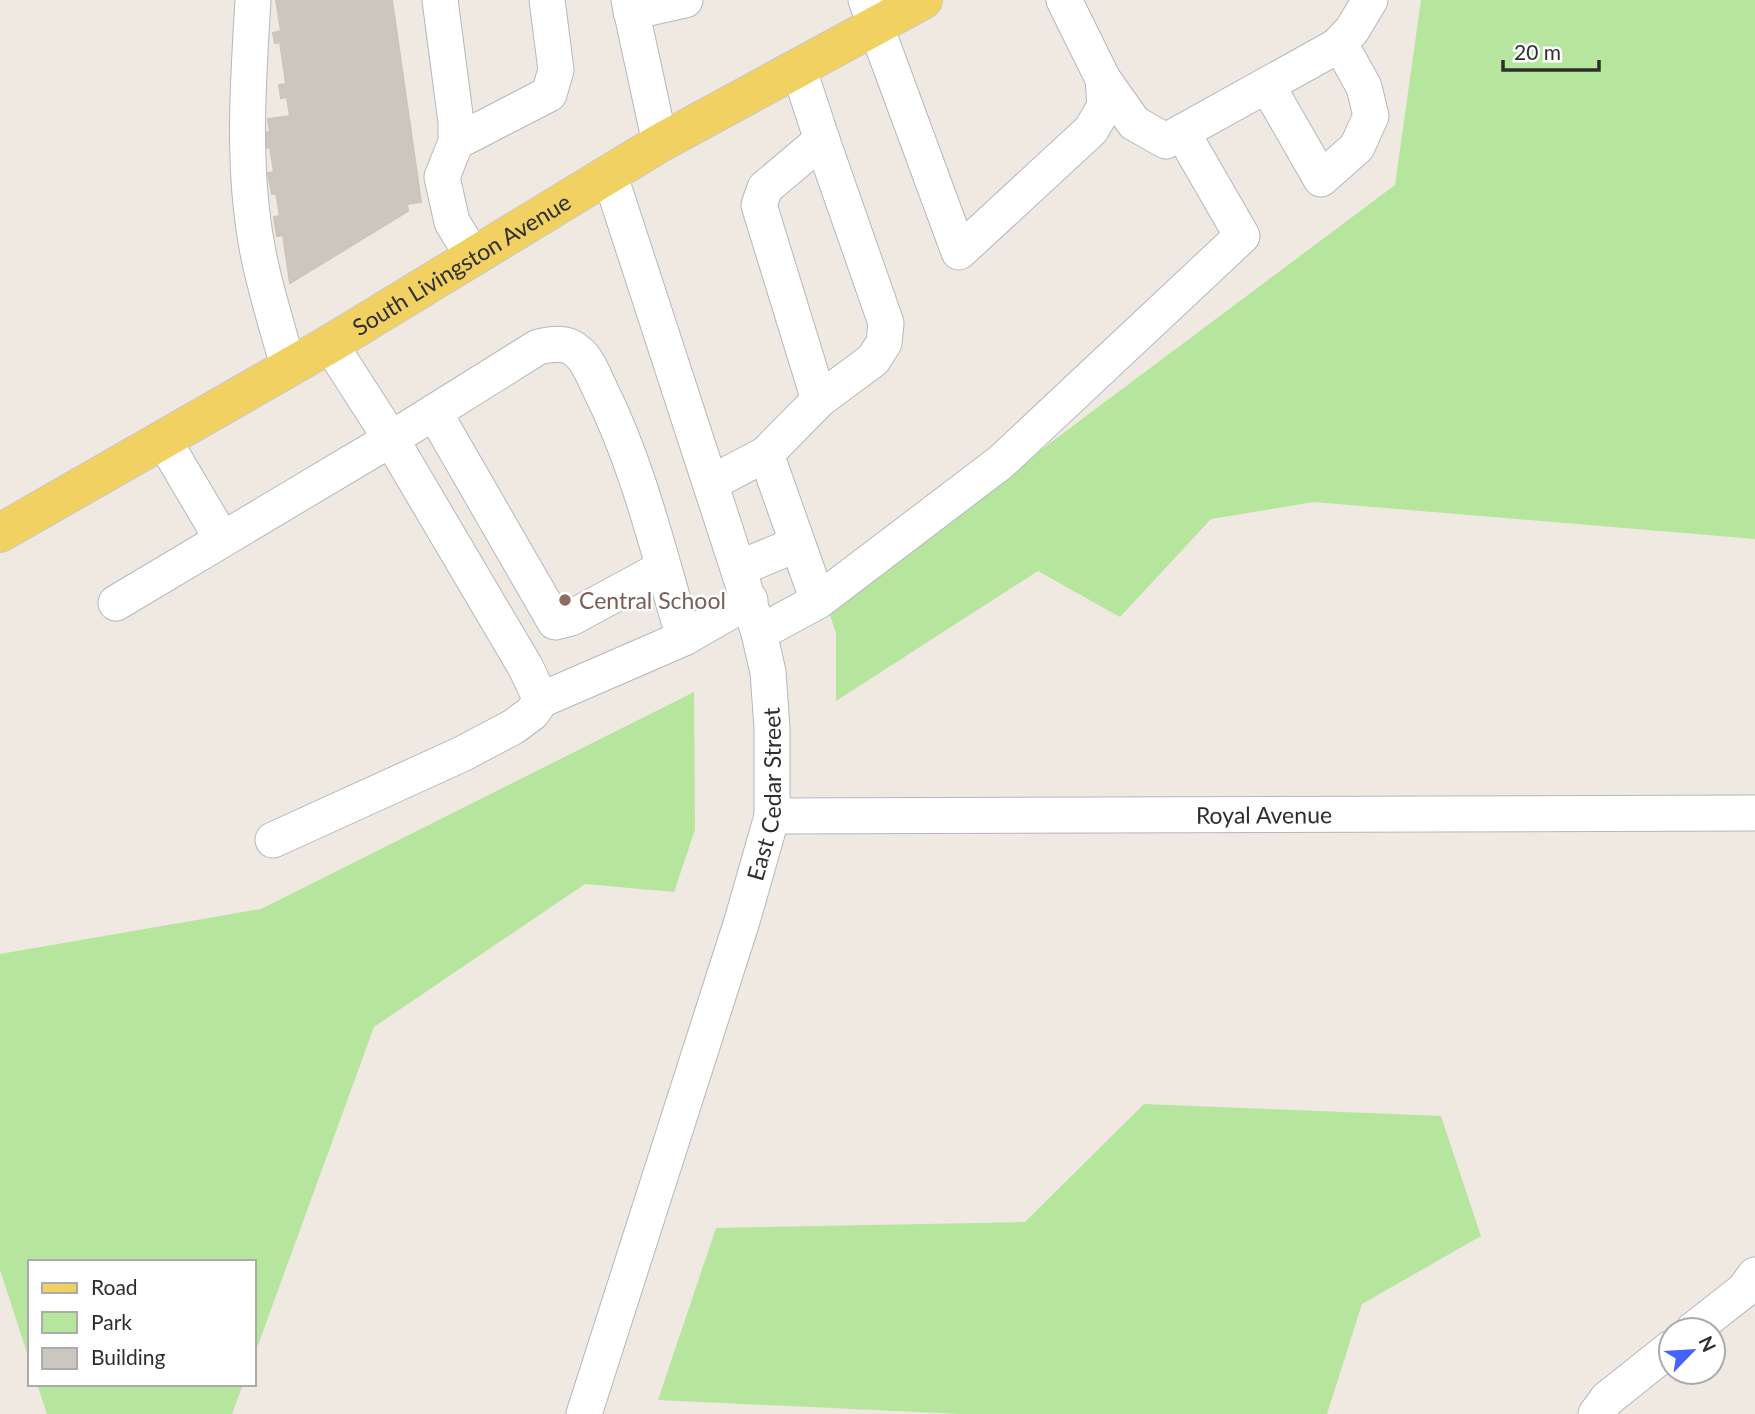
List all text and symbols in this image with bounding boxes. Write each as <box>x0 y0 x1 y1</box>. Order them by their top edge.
scale bar <box>1503 28 1599 72</box>
text: 20 m <box>1514 39 1561 64</box>
street label: South Livingston Avenue <box>347 187 575 341</box>
place label: Central School <box>579 586 726 614</box>
marker: Central School <box>557 592 573 608</box>
street label: East Cedar Street <box>740 706 786 884</box>
street label: Royal Avenue <box>1196 800 1332 829</box>
legend <box>28 1260 256 1386</box>
text: Road <box>91 1274 138 1299</box>
text: Park <box>91 1309 132 1334</box>
north arrow <box>1657 1316 1727 1386</box>
text: N <box>1694 1332 1721 1355</box>
text: Building <box>91 1344 166 1369</box>

